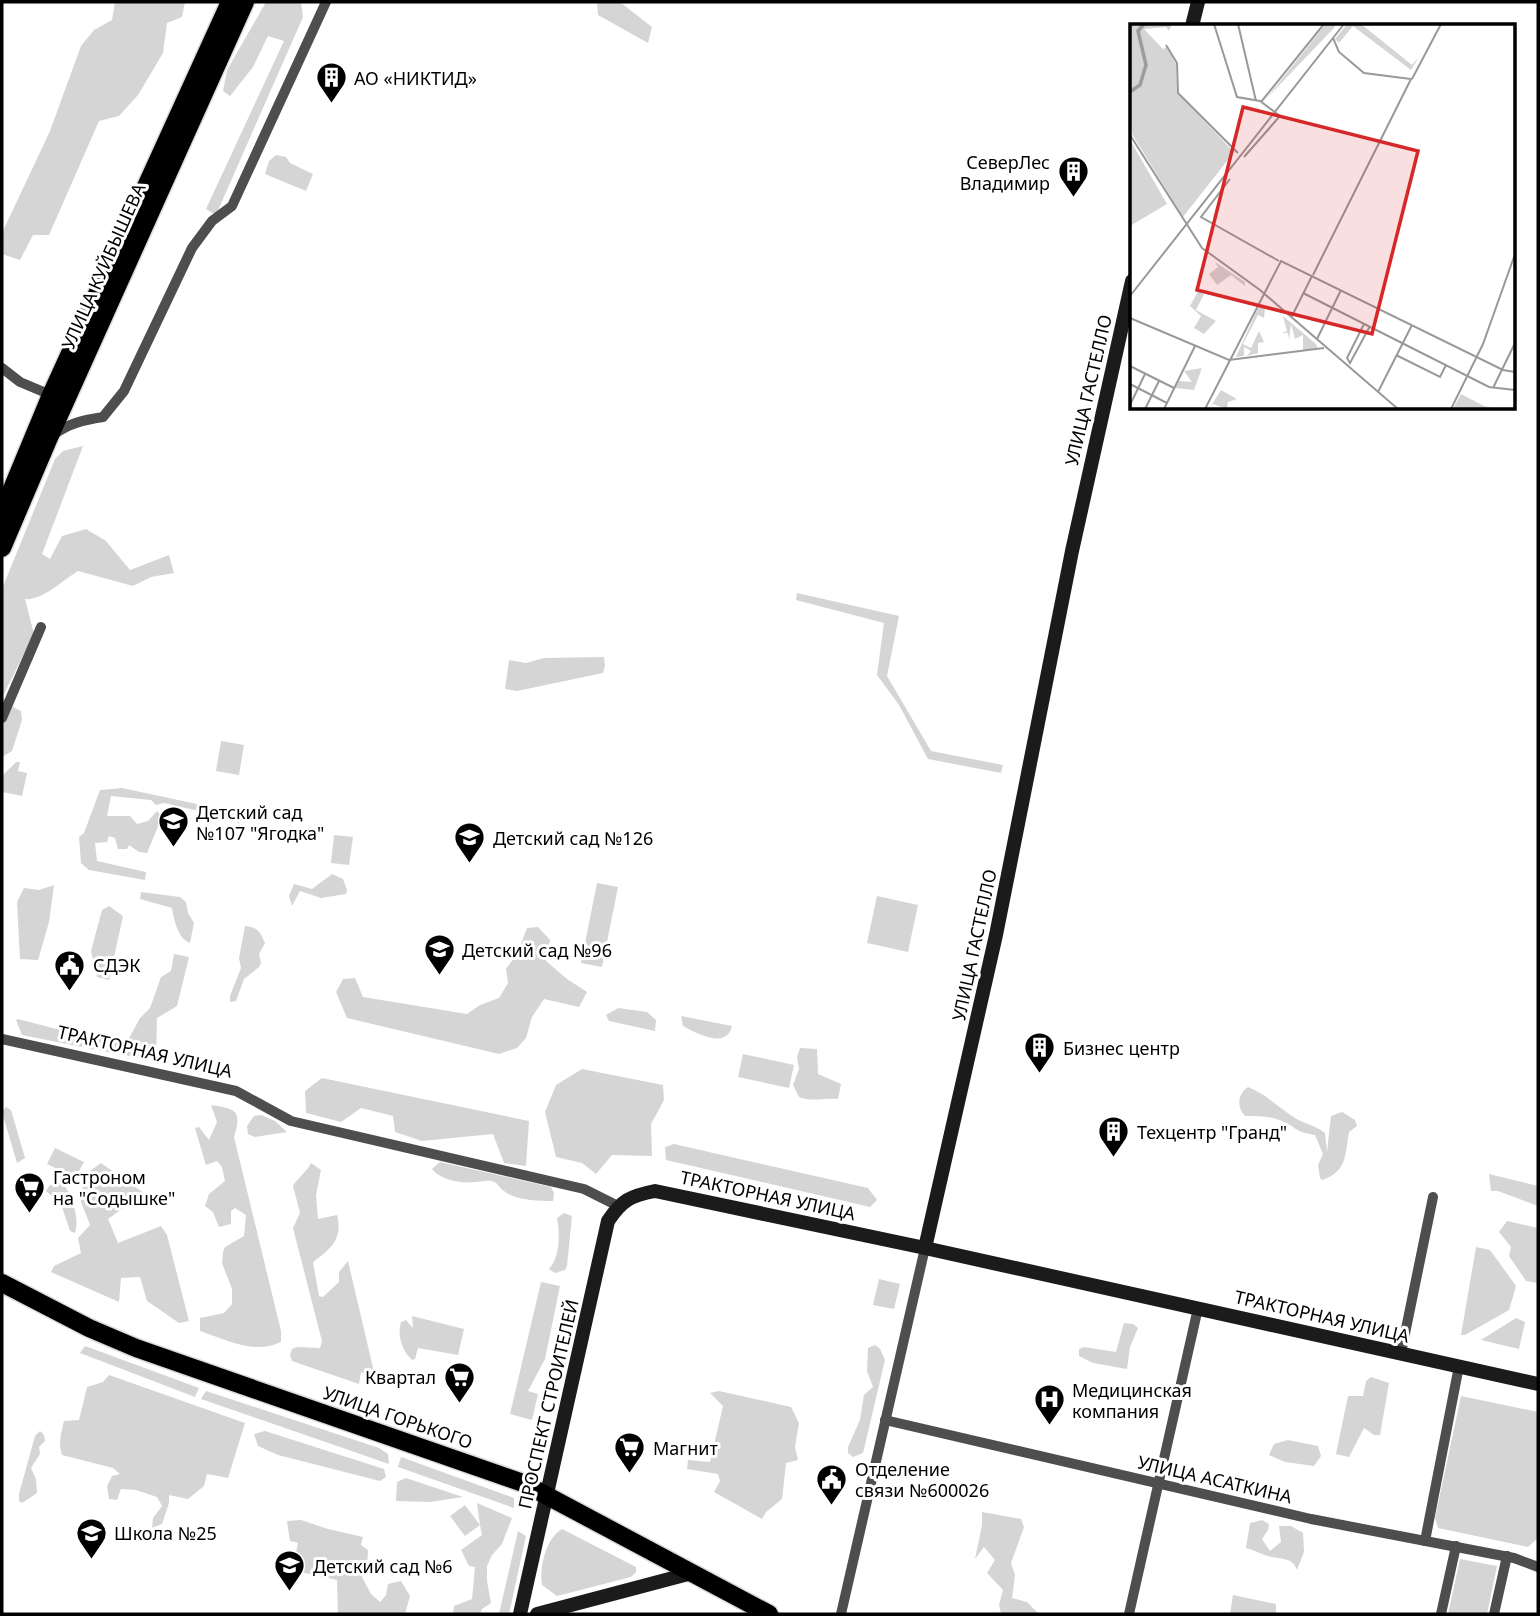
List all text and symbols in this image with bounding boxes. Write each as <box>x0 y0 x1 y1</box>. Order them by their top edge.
inset map <box>1130 24 1516 410</box>
building icon: АО «НИКТИД» <box>314 61 348 105</box>
place label: АО «НИКТИД» <box>354 66 477 90</box>
place label: СеверЛес Владимир <box>960 150 1050 195</box>
building icon: СеверЛес Владимир <box>1056 155 1090 199</box>
street label: УЛИЦА КУЙБЫШЕВА <box>56 179 151 353</box>
street label: УЛИЦА ГАСТЕЛЛО <box>1059 312 1117 468</box>
place label: Детский сад №107 "Ягодка" <box>196 800 324 845</box>
school or university icon: Детский сад №107 "Ягодка" <box>156 805 190 849</box>
school or university icon: Детский сад №126 <box>453 821 487 865</box>
place label: Детский сад №126 <box>493 826 653 850</box>
street label: УЛИЦА ГАСТЕЛЛО <box>946 867 1002 1023</box>
school or university icon: Детский сад №96 <box>422 933 456 977</box>
place label: Детский сад №96 <box>462 938 612 962</box>
public building icon: СДЭК <box>53 948 87 992</box>
place label: СДЭК <box>93 953 141 977</box>
street label: ТРАКТОРНАЯ УЛИЦА <box>55 1019 235 1083</box>
building icon: Бизнес центр <box>1023 1031 1057 1075</box>
place label: Бизнес центр <box>1063 1036 1180 1060</box>
building icon: Техцентр "Гранд" <box>1097 1115 1131 1159</box>
place label: Техцентр "Гранд" <box>1137 1120 1287 1144</box>
place label: Гастроном на "Содышке" <box>53 1165 175 1210</box>
street label: ТРАКТОРНАЯ УЛИЦА <box>678 1165 858 1225</box>
supermarket icon: Гастроном на "Содышке" <box>13 1170 47 1214</box>
street label: ТРАКТОРНАЯ УЛИЦА <box>1232 1284 1412 1348</box>
street label: ПРОСПЕКТ СТРОИТЕЛЕЙ <box>512 1297 584 1511</box>
supermarket icon: Квартал <box>442 1360 476 1404</box>
place label: Квартал <box>365 1365 436 1389</box>
place label: Медицинская компания <box>1072 1378 1192 1423</box>
street label: УЛИЦА ГОРЬКОГО <box>320 1380 476 1454</box>
hospital icon: Медицинская компания <box>1032 1383 1066 1427</box>
supermarket icon: Магнит <box>613 1431 647 1475</box>
place label: Магнит <box>653 1436 718 1460</box>
street label: УЛИЦА АСАТКИНА <box>1135 1450 1295 1509</box>
place label: Отделение связи №600026 <box>855 1457 989 1502</box>
public building icon: Отделение связи №600026 <box>815 1462 849 1506</box>
school or university icon: Школа №25 <box>74 1516 108 1560</box>
place label: Школа №25 <box>114 1521 217 1545</box>
school or university icon: Детский сад №6 <box>273 1549 307 1593</box>
place label: Детский сад №6 <box>313 1554 453 1578</box>

